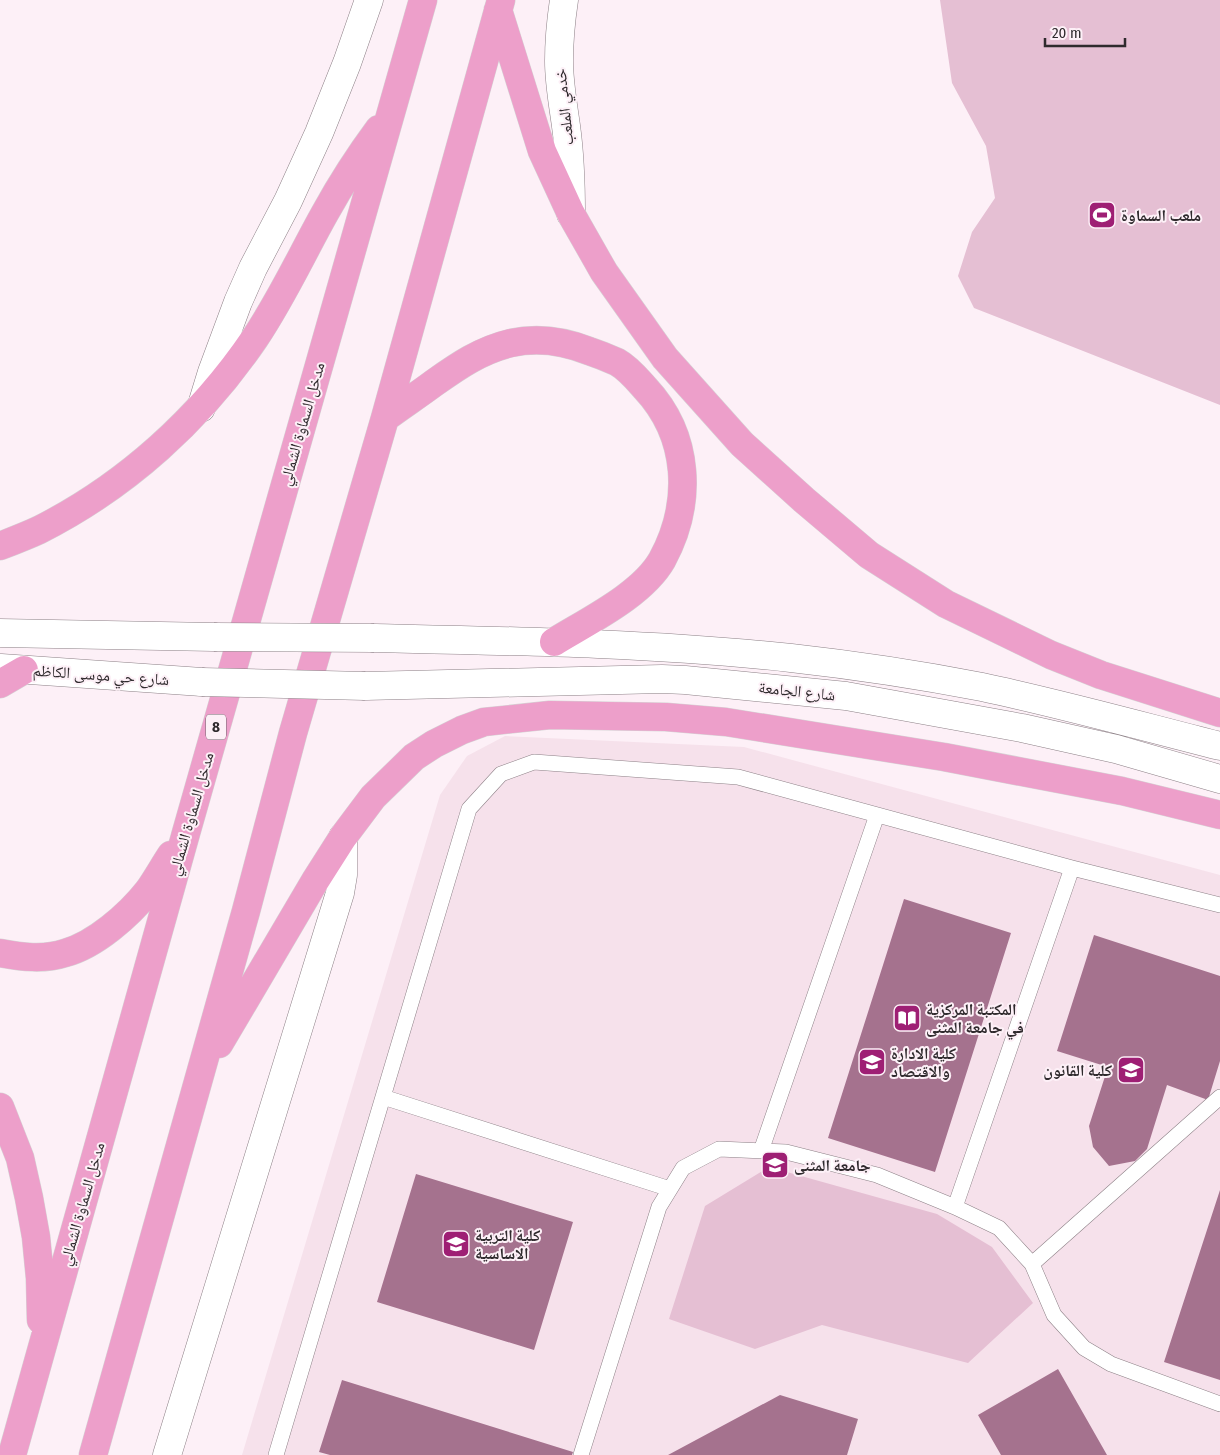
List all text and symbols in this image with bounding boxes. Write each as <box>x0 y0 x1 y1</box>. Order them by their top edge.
scale bar <box>1045 15 1125 47</box>
text: 20 m <box>1052 24 1082 42</box>
street label: خدمي الملعب <box>551 67 581 146</box>
sports icon: ملعب السماوة <box>1087 200 1117 230</box>
place label: ملعب السماوة <box>1121 206 1201 225</box>
street label: مدخل السماوة الشمالي <box>275 360 332 489</box>
street label: شارع حي موسى الكاظم <box>32 661 170 692</box>
street label: شارع الجامعة <box>757 678 836 705</box>
road number: 8 <box>206 714 226 740</box>
street label: مدخل السماوة الشمالي <box>164 750 221 879</box>
place label: المكتبة المركزية في جامعة المثنى <box>926 1000 1024 1039</box>
library icon: المكتبة المركزية في جامعة المثنى <box>892 1003 922 1033</box>
place label: كلية الادارة والاقتصاد <box>891 1044 956 1081</box>
school or university icon: كلية الادارة والاقتصاد <box>857 1047 887 1077</box>
school or university icon: كلية القانون <box>1116 1055 1146 1085</box>
place label: كلية القانون <box>1043 1061 1112 1080</box>
street label: مدخل السماوة الشمالي <box>55 1140 112 1269</box>
school or university icon: جامعة المثنى <box>760 1150 790 1180</box>
place label: جامعة المثنى <box>794 1156 871 1175</box>
place label: كلية التربية الاساسية <box>475 1226 540 1263</box>
school or university icon: كلية التربية الاساسية <box>441 1229 471 1259</box>

